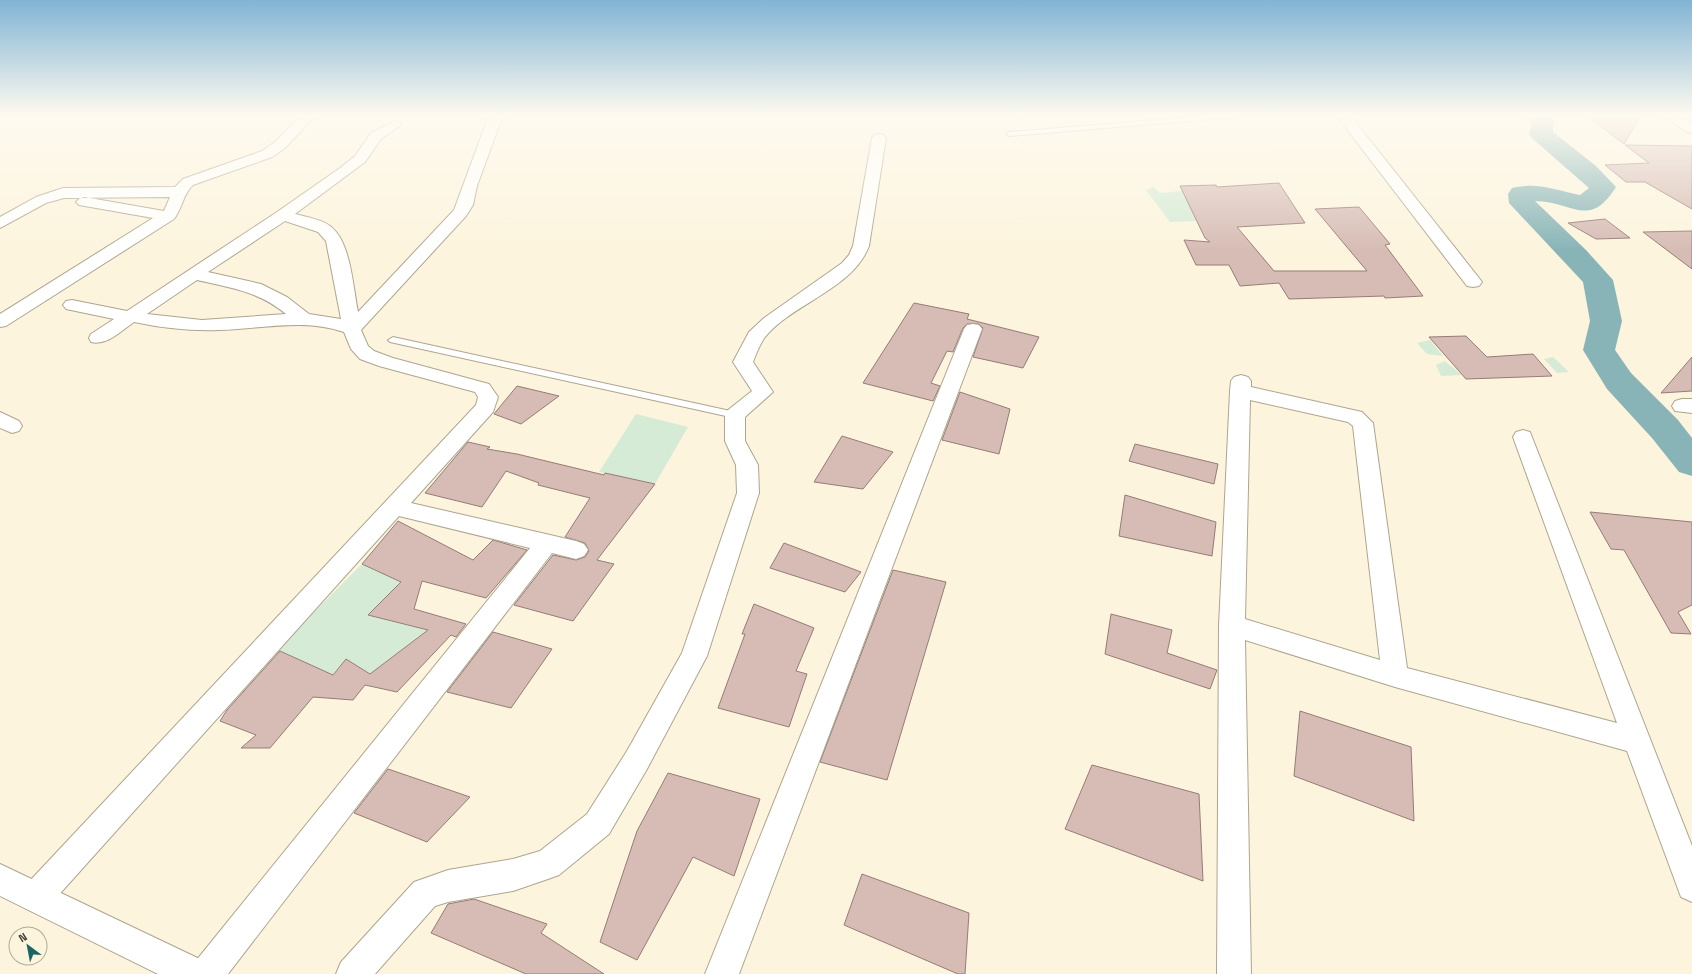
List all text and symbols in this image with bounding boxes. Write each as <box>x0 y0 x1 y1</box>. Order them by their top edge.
north arrow <box>8 926 48 966</box>
text: N <box>16 930 30 945</box>

